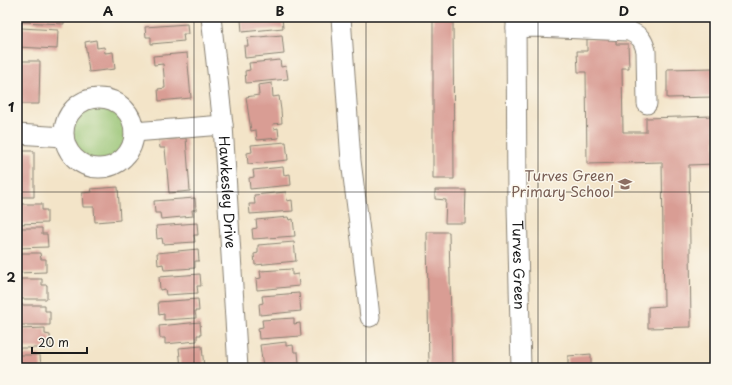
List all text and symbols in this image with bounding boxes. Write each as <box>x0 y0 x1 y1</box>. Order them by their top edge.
text: A <box>103 1 113 20</box>
text: B <box>276 1 285 20</box>
text: C <box>447 1 457 20</box>
text: D <box>619 1 629 20</box>
text: 1 <box>8 97 14 116</box>
street label: Hawkesley Drive <box>214 135 242 249</box>
place label: Turves Green Primary School <box>511 165 614 202</box>
school or university icon: Turves Green Primary School <box>617 176 633 192</box>
street label: Turves Green <box>507 220 531 310</box>
text: 2 <box>6 267 16 286</box>
scale bar <box>32 329 87 355</box>
text: 20 m <box>38 333 69 351</box>

